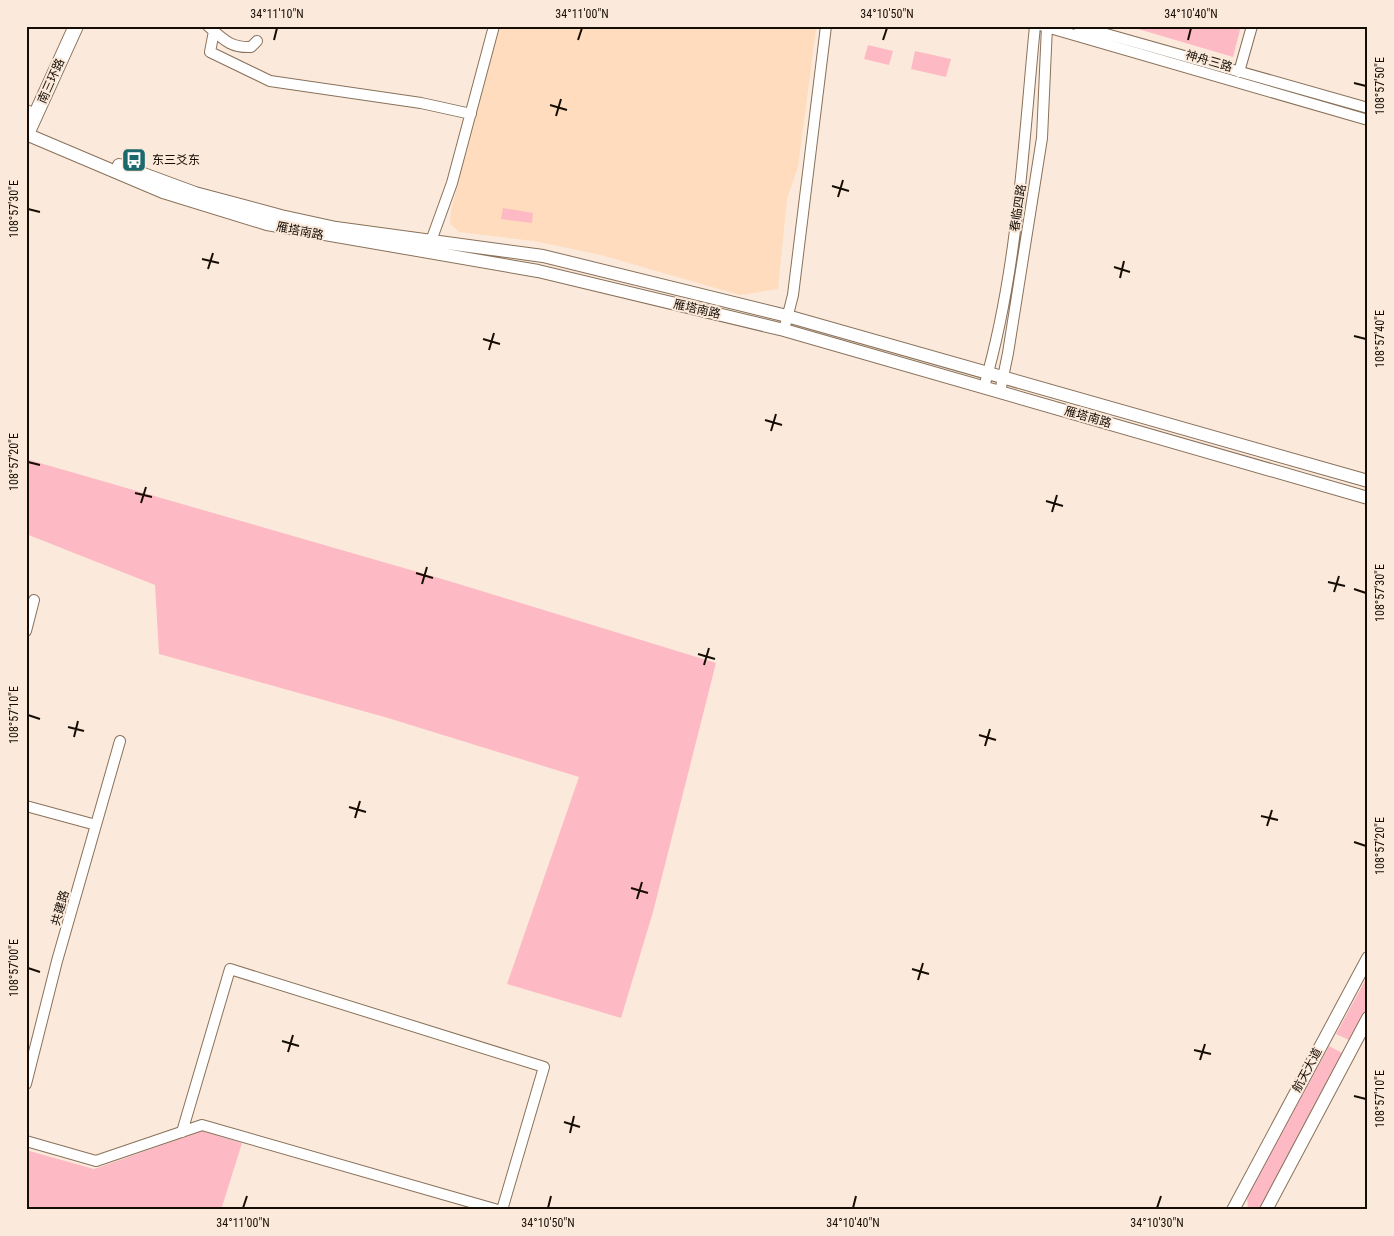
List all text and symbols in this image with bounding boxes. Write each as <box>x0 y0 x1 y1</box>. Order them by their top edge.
text: 34°11'10"N <box>250 7 304 21</box>
text: 34°11'00"N <box>555 7 609 21</box>
text: 34°10'50"N <box>860 7 914 21</box>
text: 34°10'40"N <box>1164 7 1218 21</box>
street label: 神舟三路 <box>1184 48 1234 74</box>
street label: 南三环路 <box>35 56 67 106</box>
text: 108°57'50"E <box>1373 57 1387 115</box>
bus stop icon: 东三爻东 <box>121 147 147 173</box>
place label: 东三爻东 <box>152 153 200 167</box>
text: 108°57'30"E <box>7 180 21 238</box>
street label: 春临四路 <box>1007 183 1029 233</box>
street label: 雁塔南路 <box>275 220 325 242</box>
street label: 雁塔南路 <box>672 297 722 321</box>
text: 108°57'40"E <box>1373 310 1387 368</box>
street label: 雁塔南路 <box>1063 404 1113 430</box>
text: 108°57'20"E <box>7 433 21 491</box>
text: 108°57'30"E <box>1373 564 1387 622</box>
text: 108°57'10"E <box>7 686 21 744</box>
text: 108°57'20"E <box>1373 817 1387 875</box>
street label: 共建路 <box>48 889 72 927</box>
text: 108°57'00"E <box>7 939 21 997</box>
street label: 航天大道 <box>1290 1046 1324 1094</box>
text: 108°57'10"E <box>1373 1070 1387 1128</box>
text: 34°11'00"N <box>216 1216 270 1230</box>
text: 34°10'50"N <box>521 1216 575 1230</box>
text: 34°10'40"N <box>826 1216 880 1230</box>
text: 34°10'30"N <box>1130 1216 1184 1230</box>

